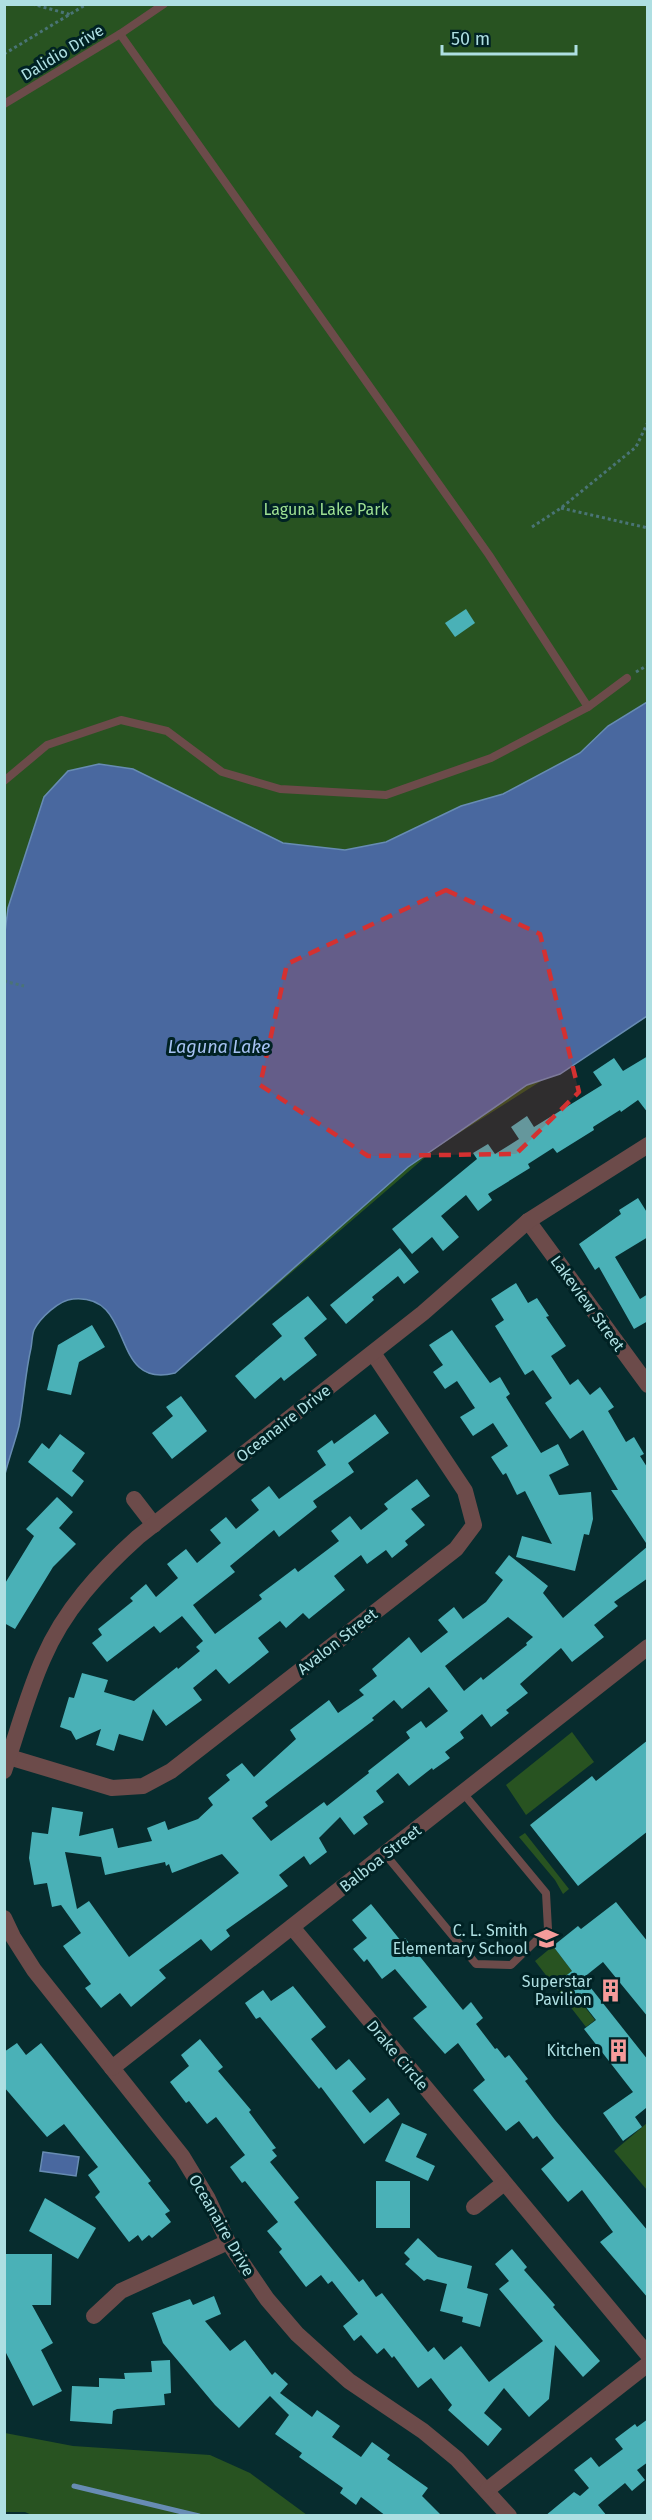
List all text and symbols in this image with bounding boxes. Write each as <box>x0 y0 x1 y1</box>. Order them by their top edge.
scale bar <box>442 18 576 56</box>
street label: Dalidio Drive <box>17 20 107 85</box>
text: 50 m <box>451 28 490 50</box>
park label: Laguna Lake Park <box>263 500 389 519</box>
water label: Laguna Lake <box>168 1036 270 1058</box>
street label: Lakeview Street <box>547 1252 629 1355</box>
street label: Oceanaire Drive <box>232 1381 334 1466</box>
street label: Avalon Street <box>294 1604 381 1679</box>
street label: Balboa Street <box>336 1821 425 1896</box>
place label: C. L. Smith Elementary School <box>393 1921 528 1958</box>
school or university icon: C. L. Smith Elementary School <box>533 1926 559 1952</box>
place label: Superstar Pavilion <box>522 1972 593 2009</box>
building icon: Superstar Pavilion <box>597 1977 623 2003</box>
street label: Drake Circle <box>363 2016 432 2094</box>
building icon: Kitchen <box>606 2037 632 2063</box>
place label: Kitchen <box>546 2041 601 2060</box>
street label: Oceanaire Drive <box>185 2171 258 2280</box>

